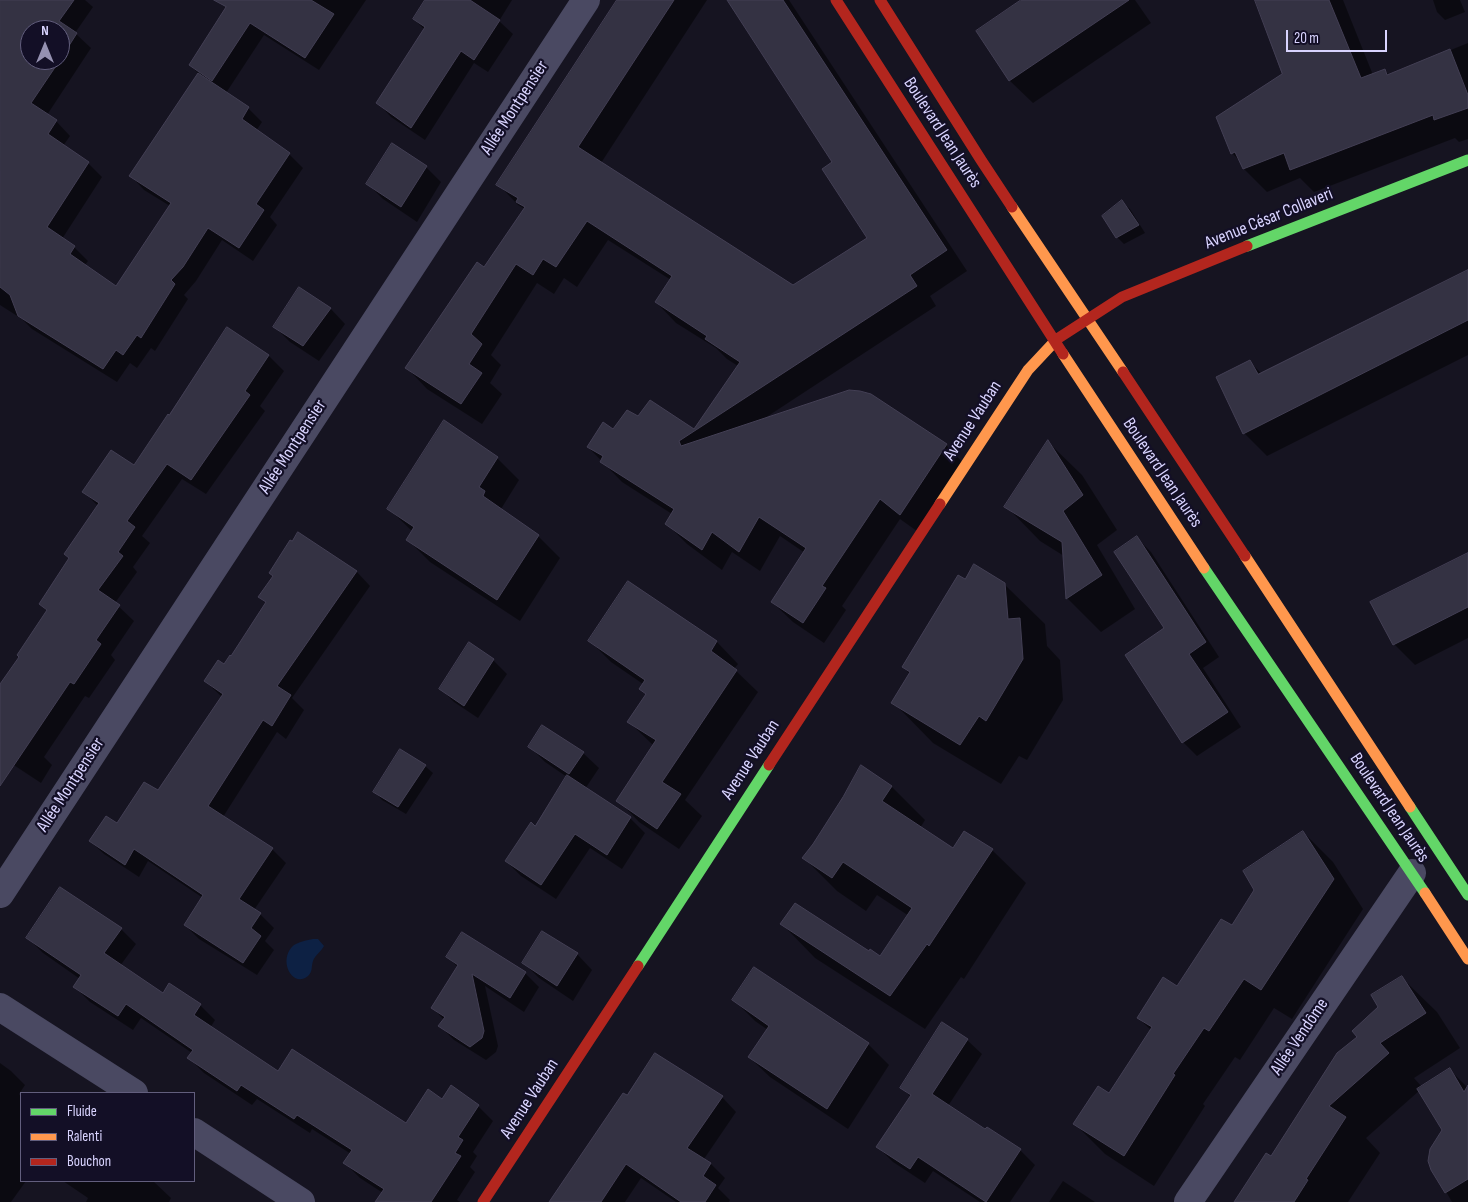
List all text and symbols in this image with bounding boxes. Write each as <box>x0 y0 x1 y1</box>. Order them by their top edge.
north arrow <box>20 20 70 70</box>
scale bar <box>1288 20 1389 52</box>
text: N <box>41 22 49 39</box>
text: 20 m <box>1294 29 1319 48</box>
street label: Allée Montpensier <box>477 57 553 159</box>
street label: Boulevard Jean Jaurès <box>898 74 986 192</box>
street label: Avenue César Collaveri <box>1202 183 1336 255</box>
street label: Avenue Vauban <box>939 377 1007 465</box>
street label: Allée Montpensier <box>255 396 331 498</box>
street label: Boulevard Jean Jaurès <box>1117 414 1207 532</box>
street label: Avenue Vauban <box>717 716 785 804</box>
street label: Allée Montpensier <box>33 734 109 836</box>
street label: Boulevard Jean Jaurès <box>1344 749 1434 867</box>
street label: Allée Vendôme <box>1266 994 1334 1080</box>
street label: Avenue Vauban <box>496 1055 564 1143</box>
legend <box>20 1092 195 1182</box>
text: Fluide <box>67 1102 97 1121</box>
text: Ralenti <box>67 1127 102 1146</box>
text: Bouchon <box>67 1152 111 1171</box>

